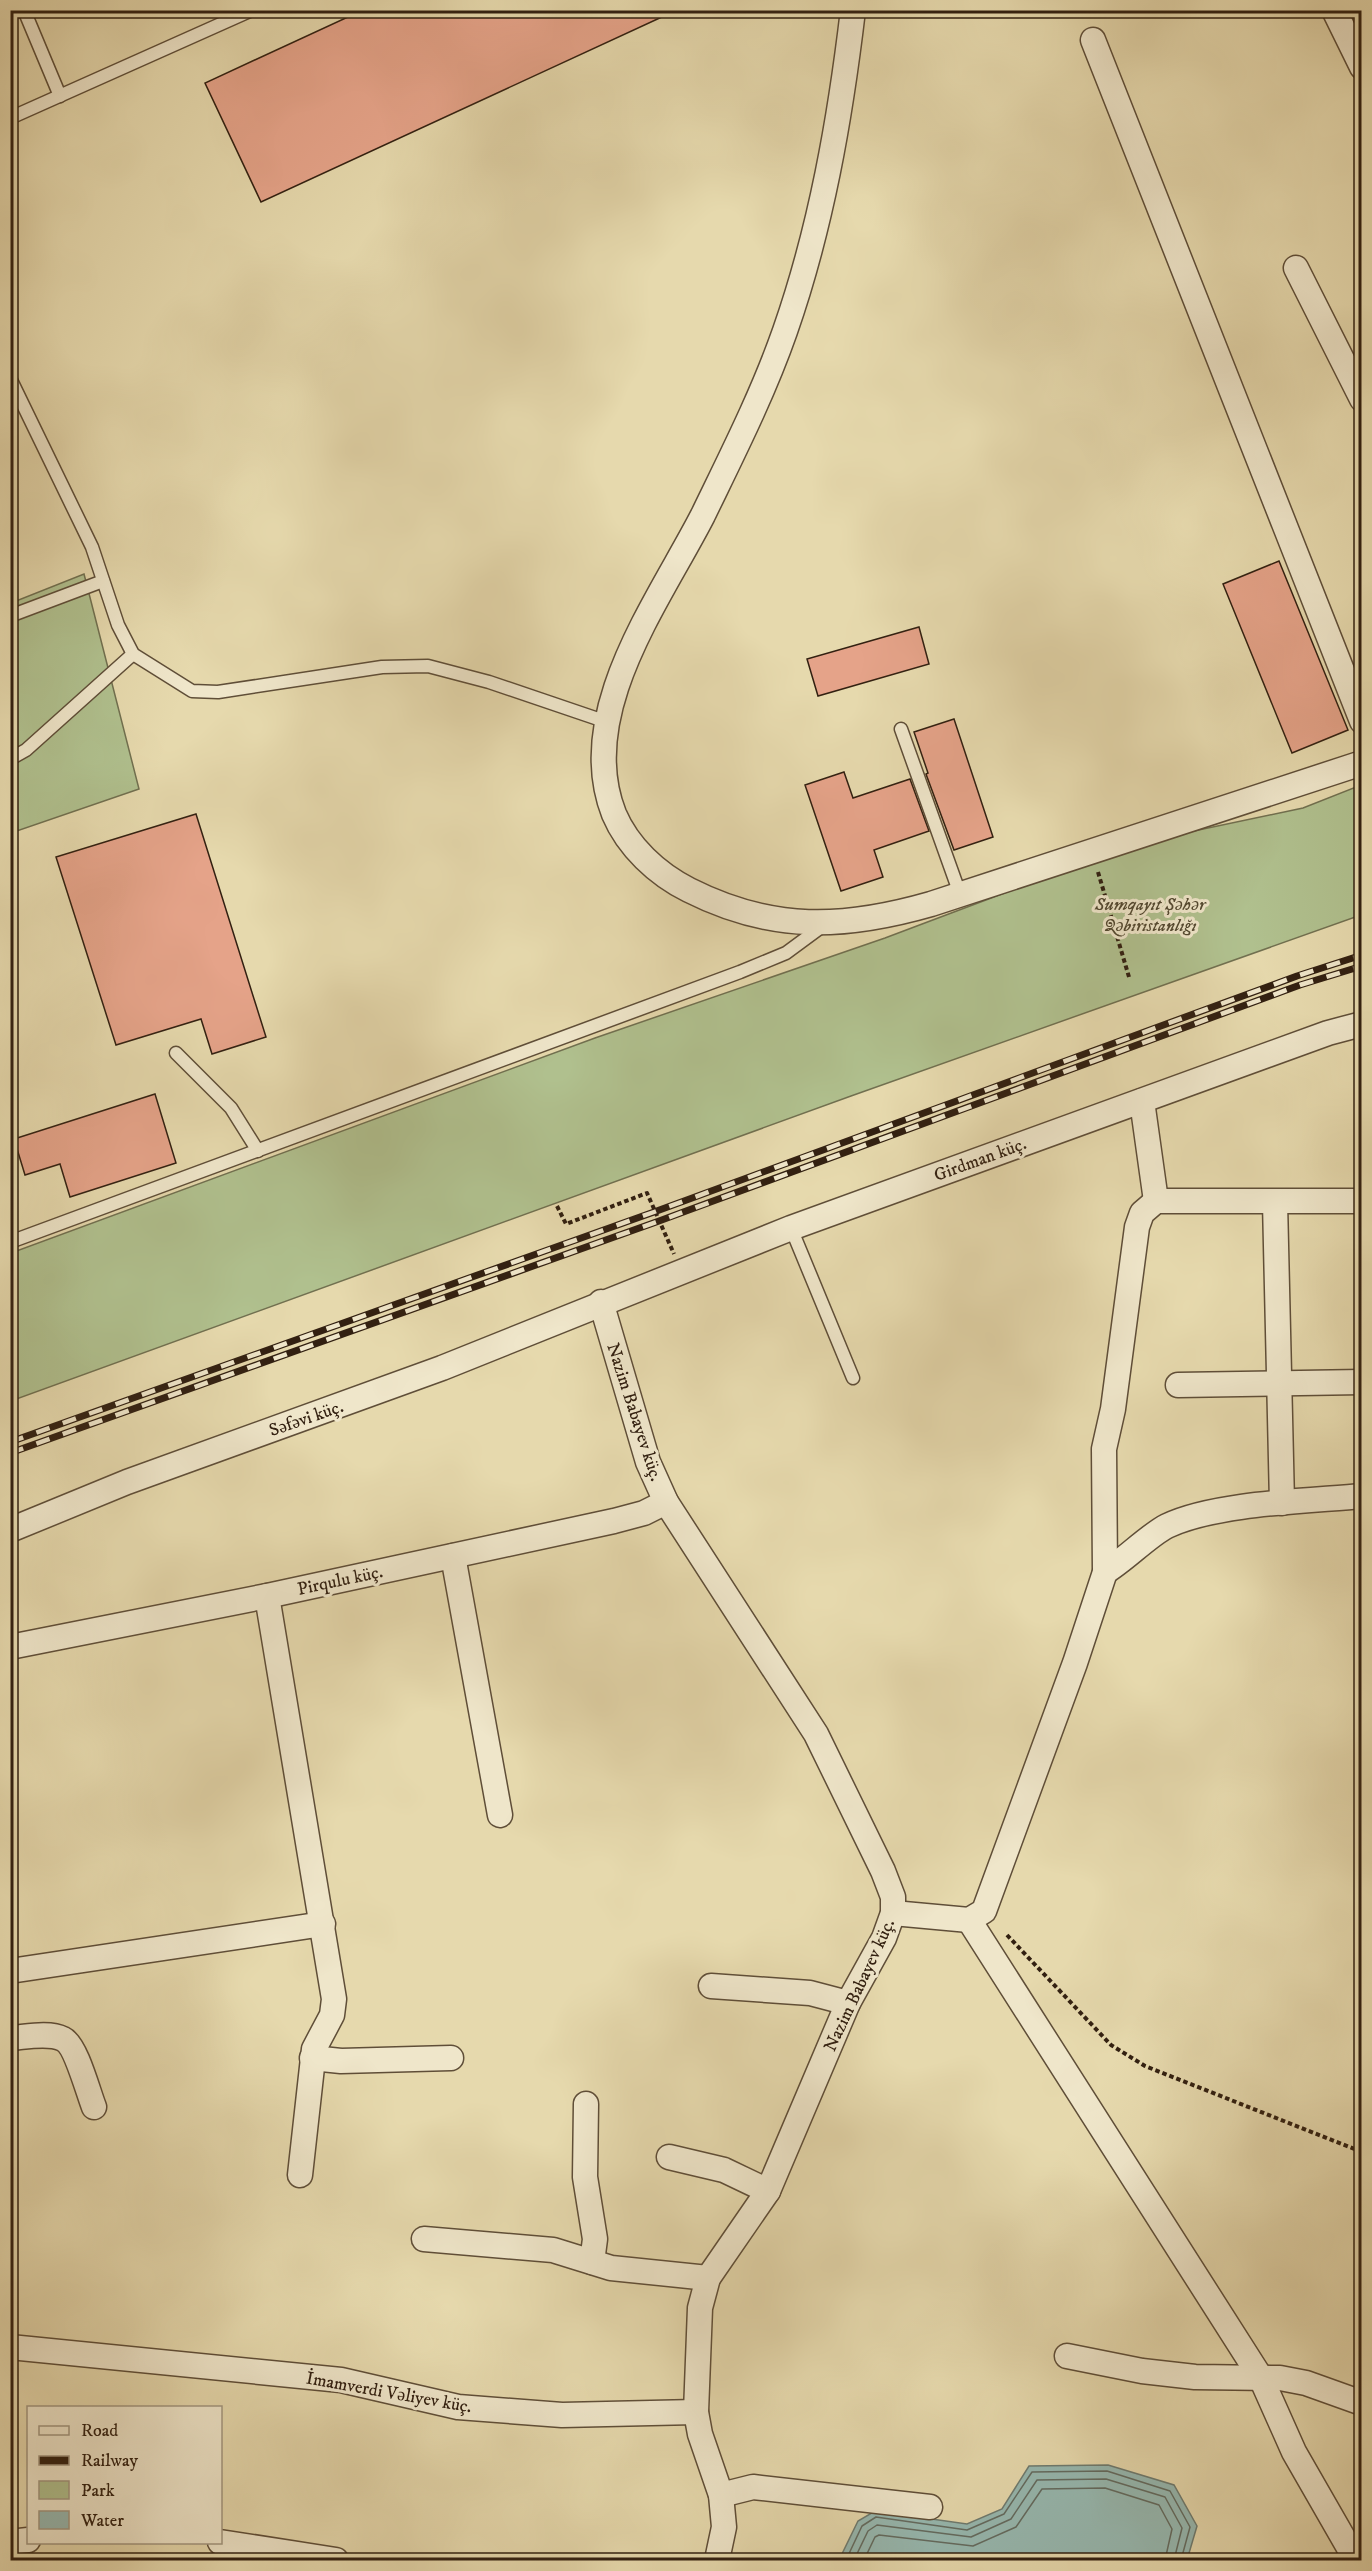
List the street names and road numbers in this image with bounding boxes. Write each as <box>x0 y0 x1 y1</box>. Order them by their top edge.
street label: Girdman küç. <box>931 1133 1030 1187</box>
street label: Nazim Babayev küç. <box>601 1340 667 1484</box>
street label: Səfəvi küç. <box>266 1396 346 1442</box>
street label: Pirqulu küç. <box>295 1561 385 1601</box>
street label: Nazim Babayev küç. <box>819 1915 900 2055</box>
street label: İmamverdi Vəliyev küç. <box>304 2367 474 2418</box>

